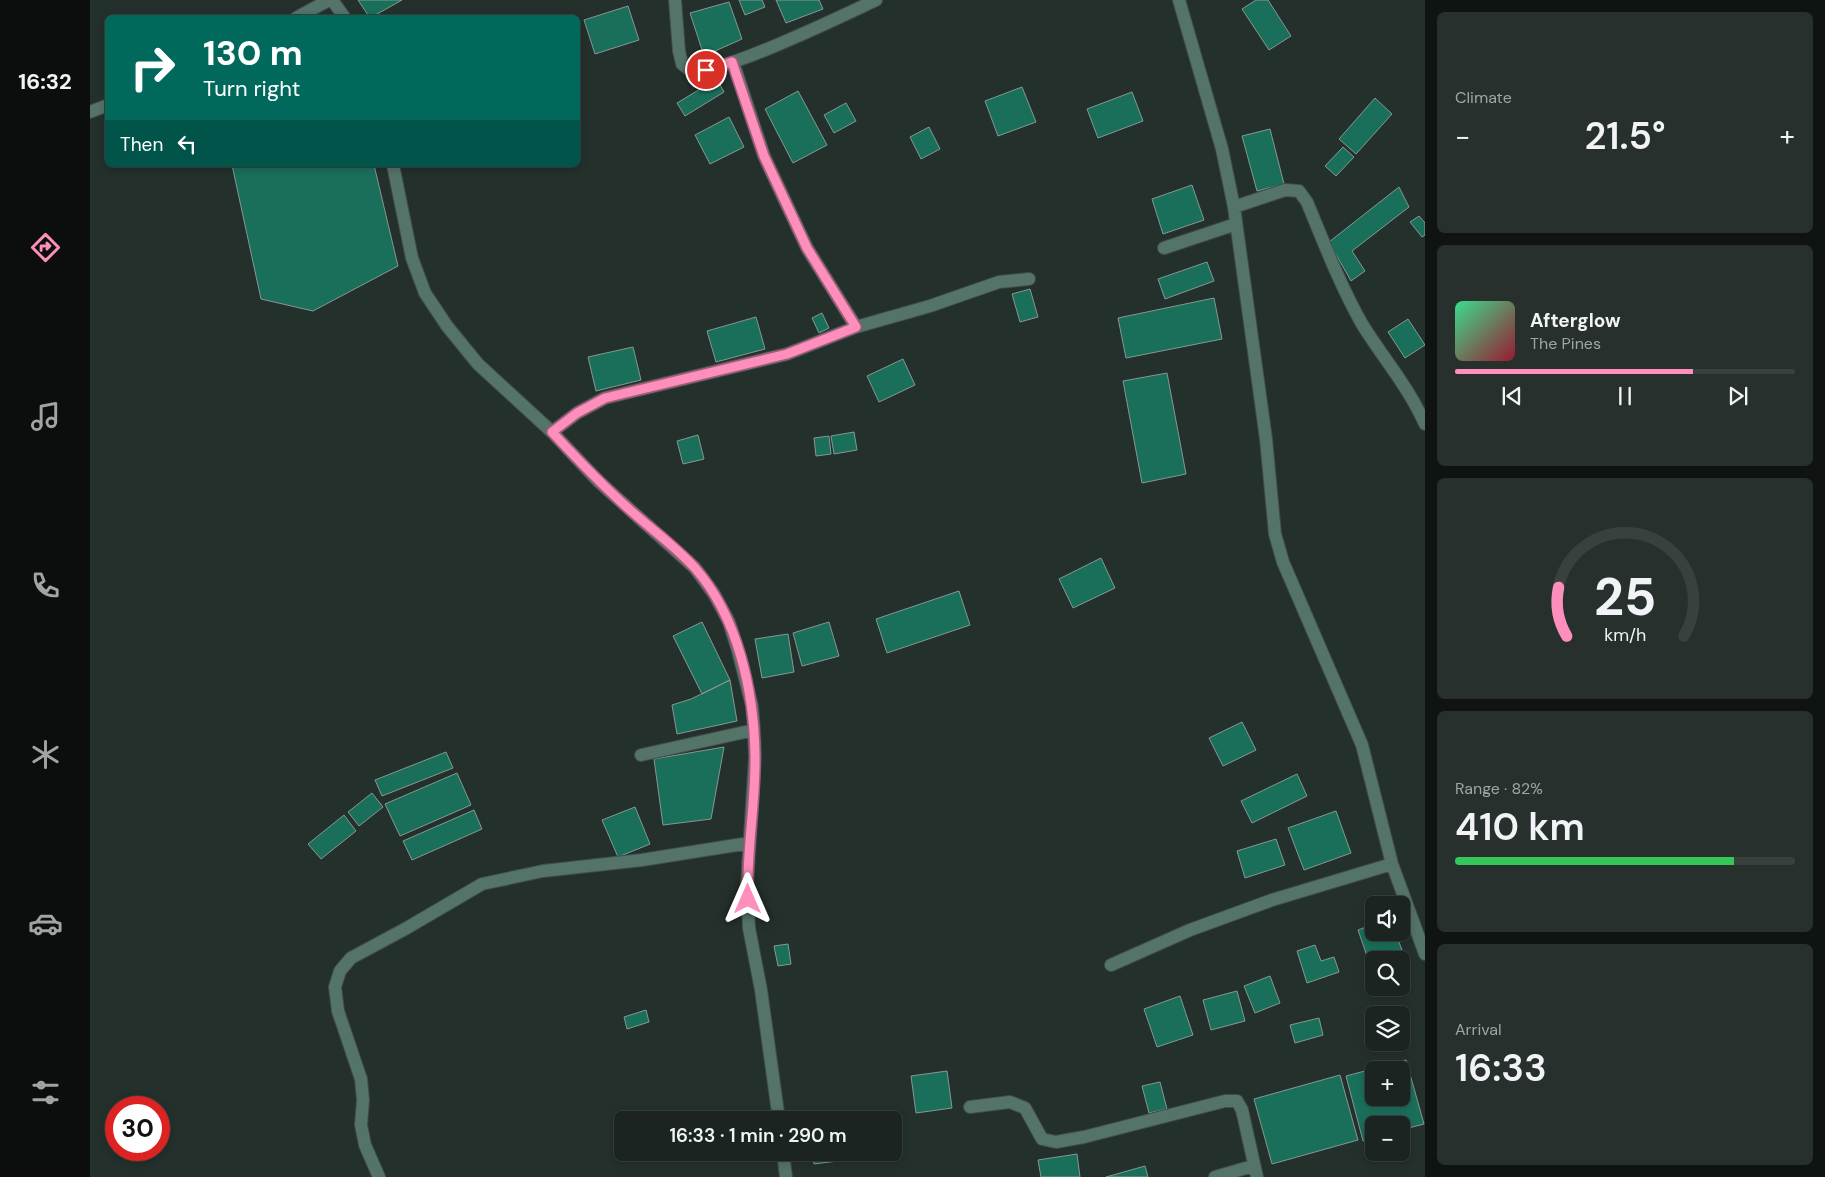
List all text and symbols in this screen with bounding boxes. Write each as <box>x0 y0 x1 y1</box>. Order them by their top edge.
text: 130 m <box>203 30 303 76</box>
icon: right <box>120 35 185 100</box>
pin <box>685 49 727 91</box>
icon: arrive <box>692 56 720 84</box>
text: 16:32 <box>18 67 72 96</box>
text: Turn right <box>203 74 300 103</box>
text: Climate <box>1455 87 1512 108</box>
text: 21.5° <box>1584 111 1666 161</box>
text: − <box>1455 118 1470 155</box>
text: + <box>1780 118 1795 155</box>
icon: left <box>173 130 201 158</box>
text: Then <box>120 132 163 157</box>
icon: directions <box>28 230 63 265</box>
text: Afterglow <box>1530 308 1621 333</box>
text: The Pines <box>1530 333 1601 354</box>
icon: previous <box>1498 382 1526 410</box>
icon: pause <box>1611 382 1639 410</box>
icon: next <box>1724 382 1752 410</box>
icon: music <box>28 399 63 434</box>
text: 25 <box>1594 563 1656 631</box>
icon: phone <box>28 568 63 603</box>
text: km/h <box>1604 623 1646 647</box>
icon: climate <box>28 737 63 772</box>
text: Range · 82% <box>1455 778 1543 799</box>
text: 410 km <box>1455 802 1585 852</box>
position arrow <box>721 872 773 924</box>
map controls <box>1365 896 1410 1161</box>
button: sound <box>1365 896 1410 941</box>
icon: car <box>28 906 63 941</box>
button: search <box>1365 951 1410 996</box>
button: layers <box>1365 1006 1410 1051</box>
text: Arrival <box>1455 1019 1502 1040</box>
text: 16:33 <box>1455 1043 1547 1093</box>
button: + <box>1365 1061 1410 1106</box>
icon: filters <box>28 1075 63 1110</box>
speed limit sign: 30 <box>105 1096 170 1161</box>
button: − <box>1365 1116 1410 1161</box>
text: 16:33 · 1 min · 290 m <box>669 1123 847 1148</box>

